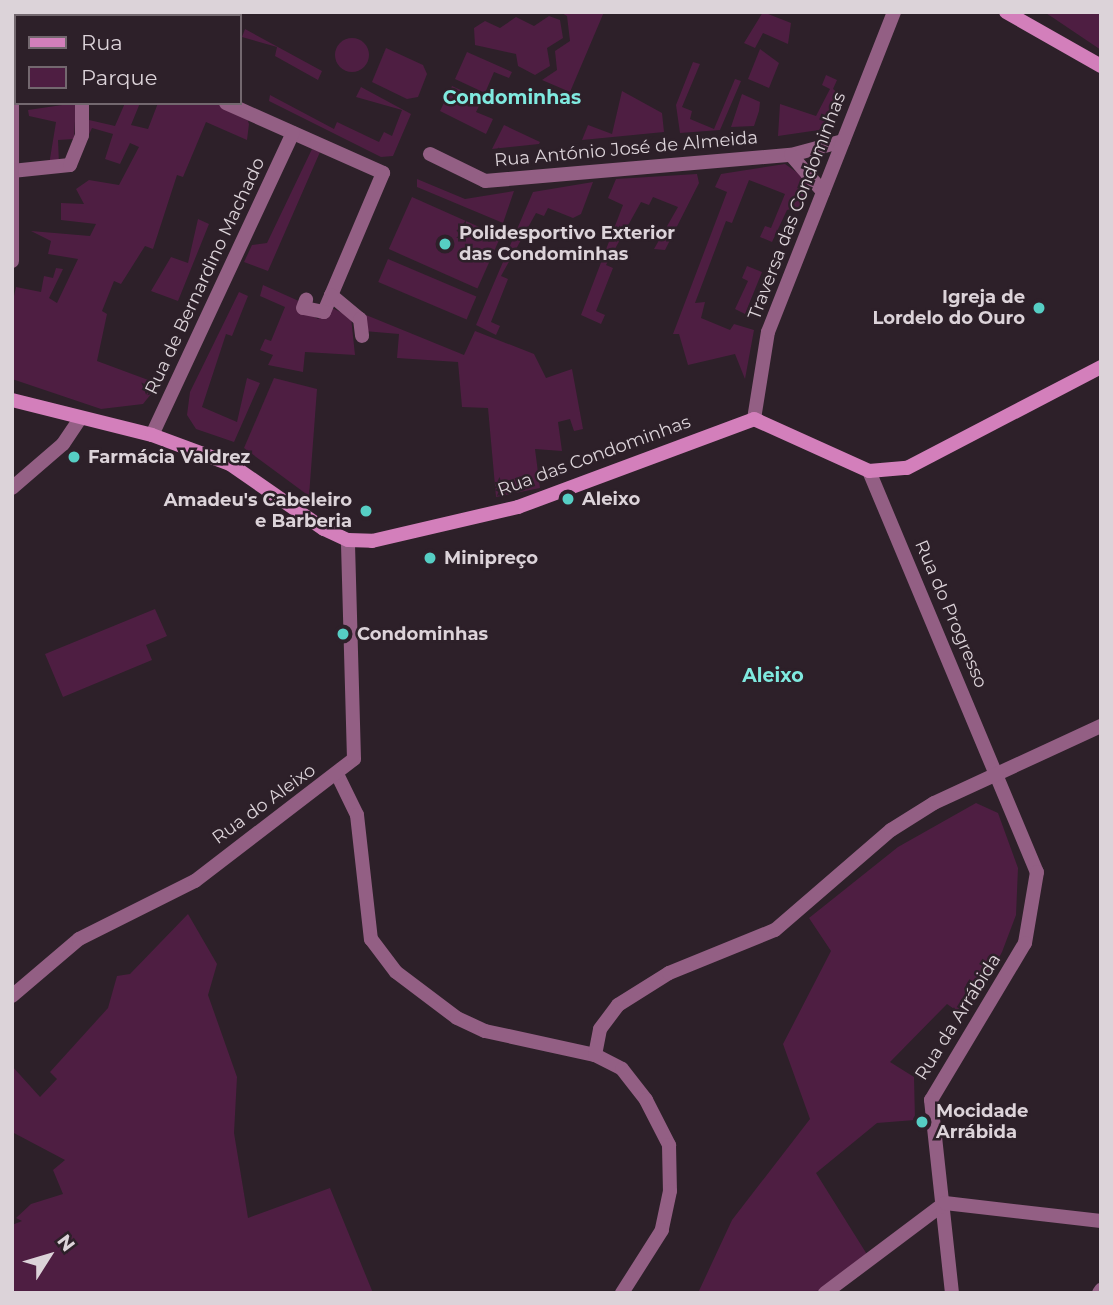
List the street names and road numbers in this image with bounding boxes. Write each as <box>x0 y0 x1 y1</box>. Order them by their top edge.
street label: Traversa das Condominhas <box>744 89 850 323</box>
street label: Rua António José de Almeida <box>493 127 759 171</box>
street label: Rua de Bernardino Machado <box>141 154 269 398</box>
street label: Rua das Condominhas <box>495 411 693 501</box>
street label: Rua do Progresso <box>910 537 992 691</box>
street label: Rua do Aleixo <box>208 759 320 849</box>
street label: Rua da Arrábida <box>910 950 1006 1084</box>

